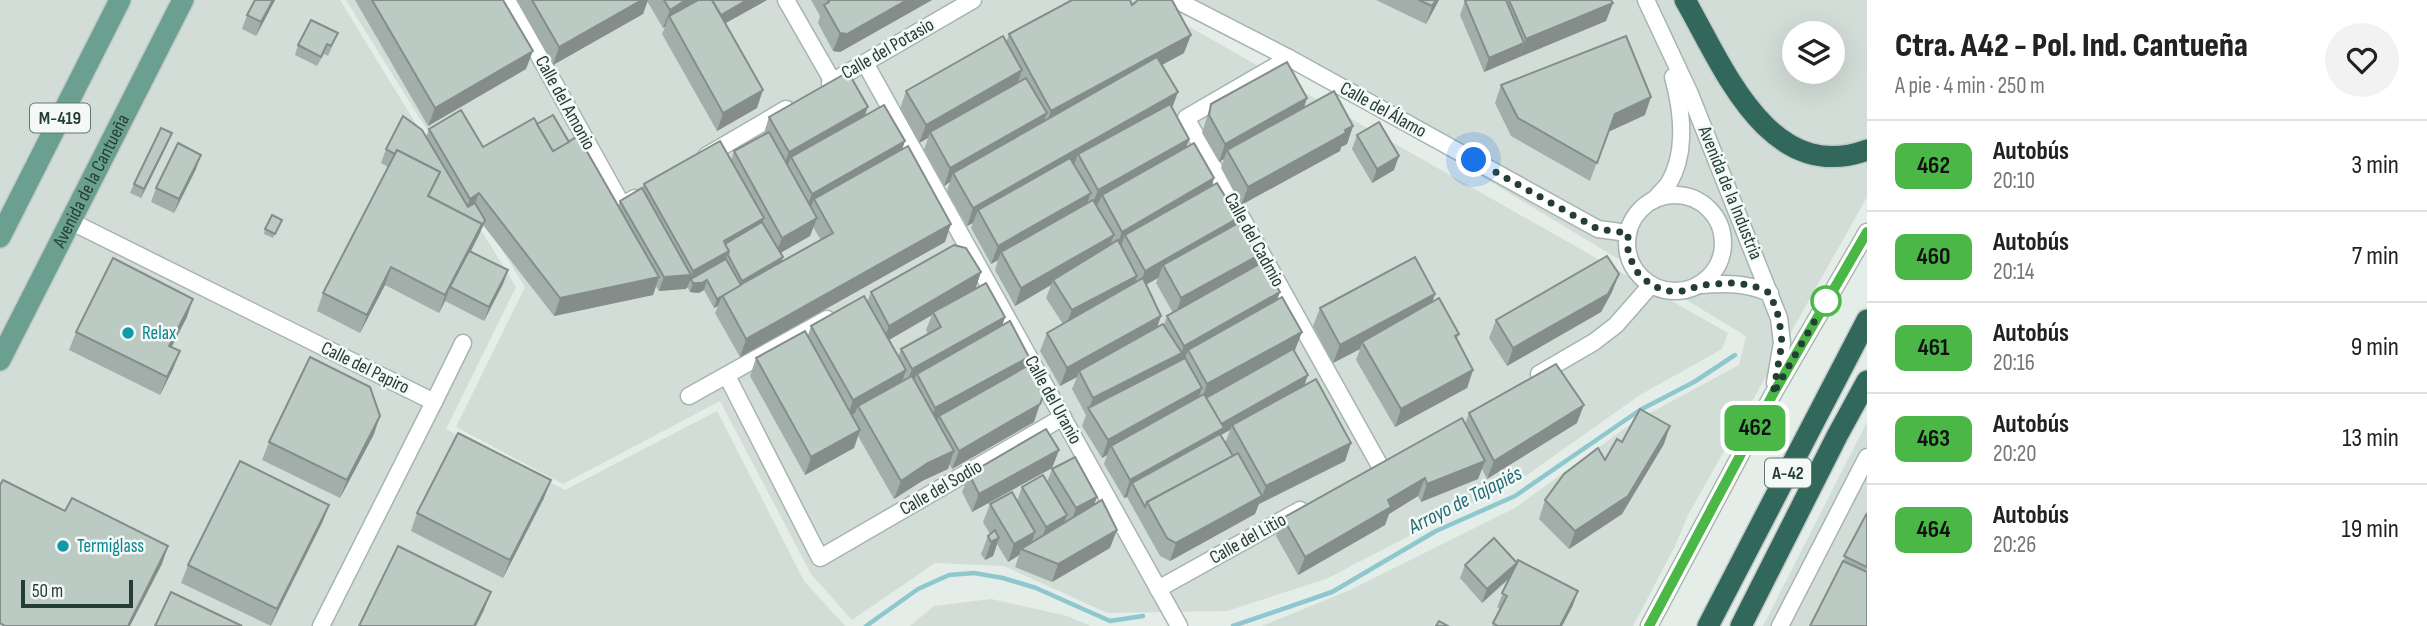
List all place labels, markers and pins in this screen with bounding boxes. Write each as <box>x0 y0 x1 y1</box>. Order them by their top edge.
unlabelled marker <box>1811 286 1841 316</box>
place label: Relax <box>142 322 176 345</box>
marker: Relax <box>120 325 136 341</box>
place label: Termiglass <box>77 535 144 558</box>
marker: Termiglass <box>55 538 71 554</box>

